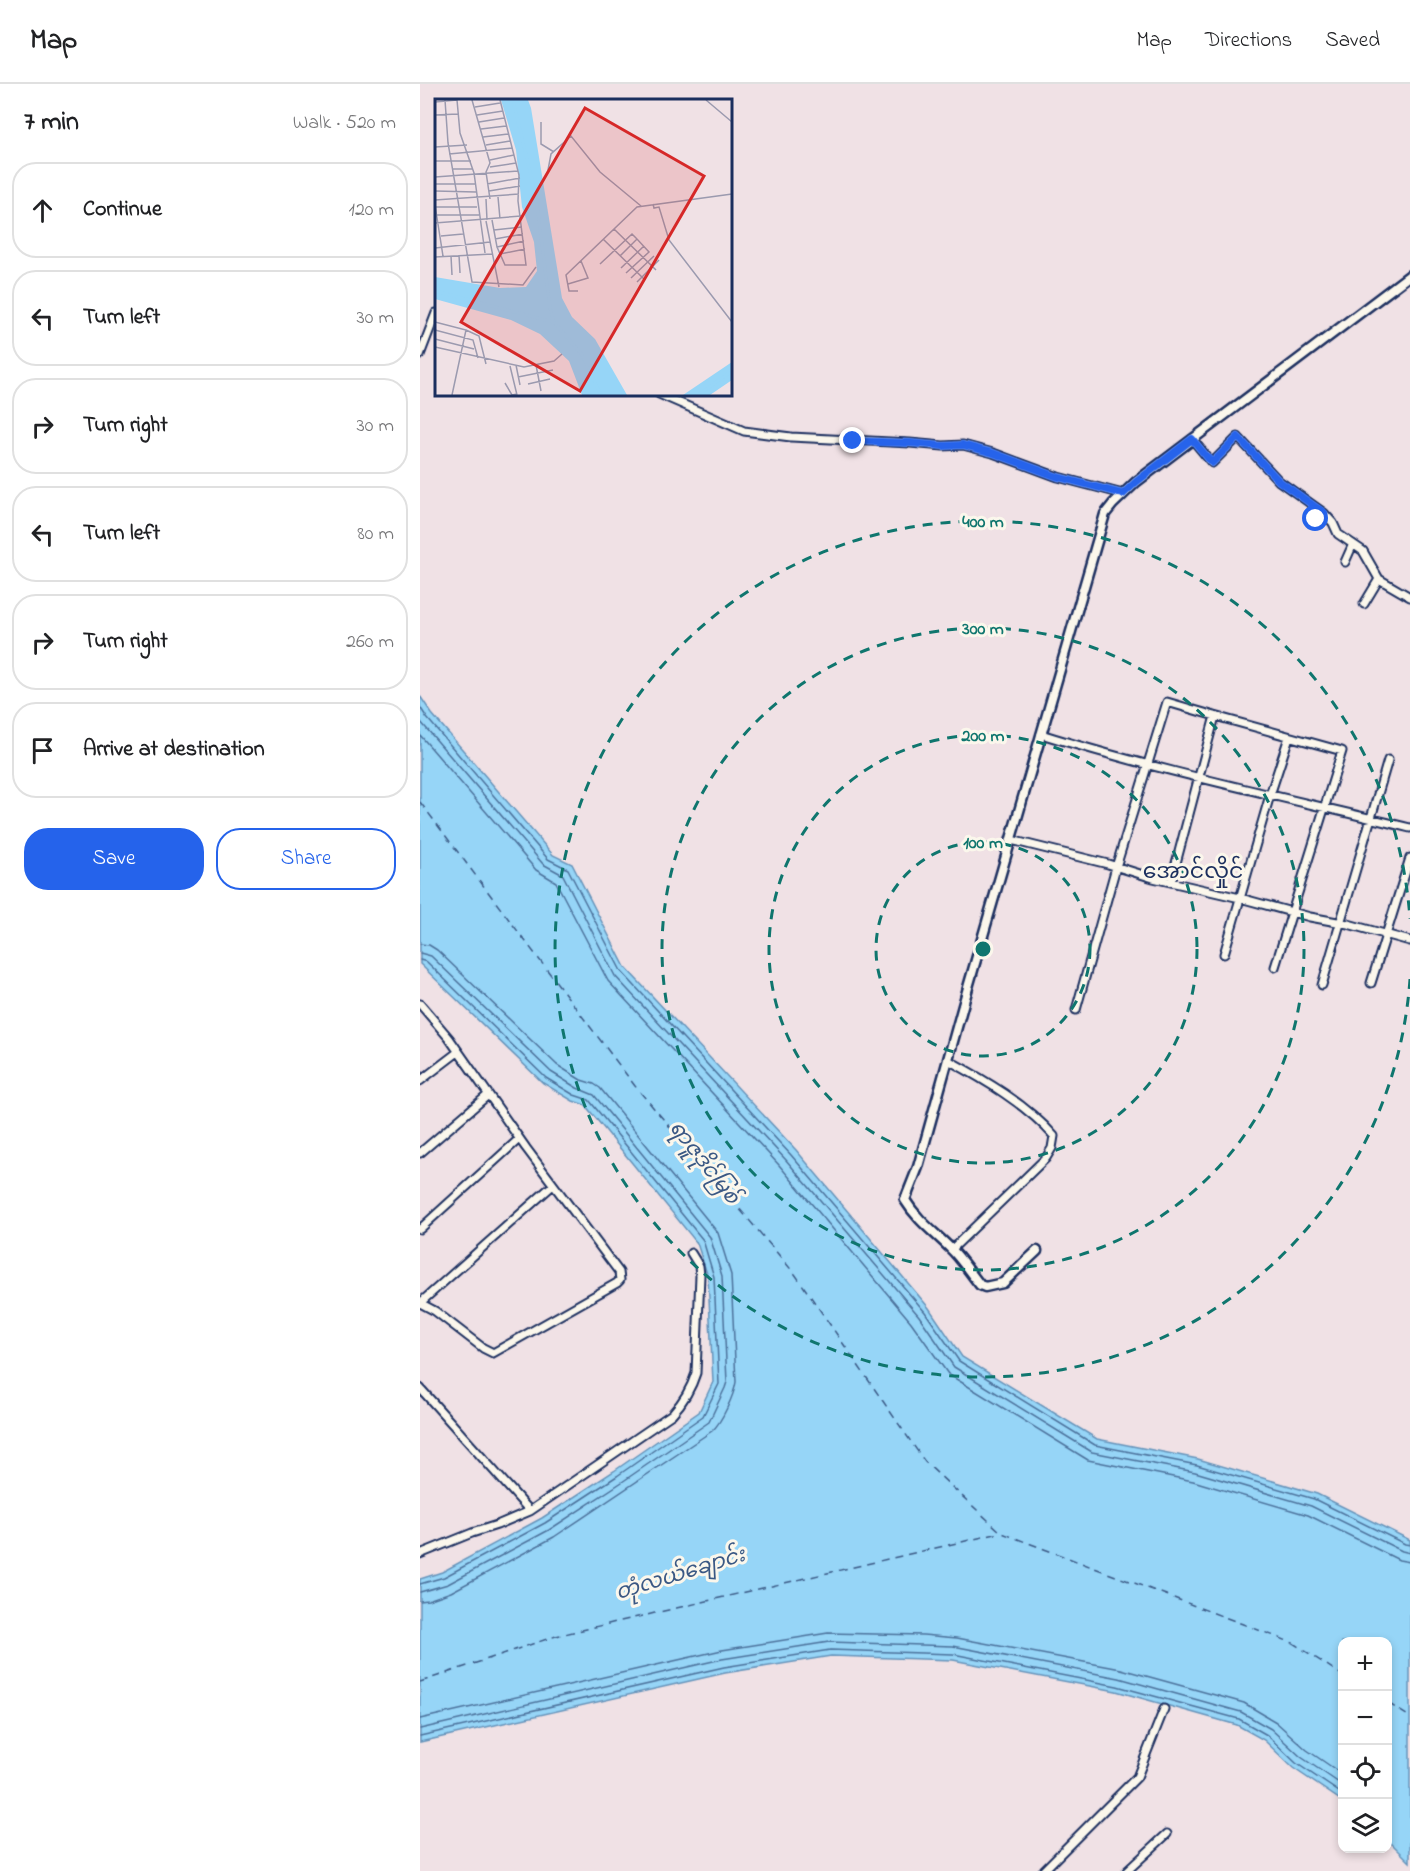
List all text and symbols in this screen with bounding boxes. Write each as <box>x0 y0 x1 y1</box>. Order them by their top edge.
text: Map <box>30 21 77 62</box>
text: Map <box>1136 26 1172 56</box>
text: Directions <box>1205 26 1292 56</box>
text: Saved <box>1325 26 1380 56</box>
inset map <box>435 99 732 396</box>
text: 7 min <box>24 104 79 142</box>
text: Walk · 520 m <box>293 109 396 138</box>
icon: ahead <box>26 194 59 227</box>
text: Continue <box>83 194 162 226</box>
text: 120 m <box>349 196 394 225</box>
icon: left <box>26 302 59 335</box>
text: Turn left <box>83 302 160 334</box>
text: 30 m <box>357 304 394 333</box>
icon: right <box>26 410 59 443</box>
text: Turn right <box>83 410 168 442</box>
text: 30 m <box>357 412 394 441</box>
route end <box>839 427 865 453</box>
route start <box>1302 505 1328 531</box>
text: 400 m <box>962 510 1004 536</box>
icon: left <box>26 518 59 551</box>
text: Turn left <box>83 518 160 550</box>
text: 80 m <box>357 520 394 549</box>
text: 300 m <box>961 617 1004 643</box>
icon: right <box>26 626 59 659</box>
text: Turn right <box>83 626 168 658</box>
text: 260 m <box>346 628 394 657</box>
text: 200 m <box>961 724 1005 750</box>
icon: arrive <box>26 734 59 767</box>
text: Arrive at destination <box>83 734 265 766</box>
button: Save <box>24 828 204 890</box>
button: Share <box>216 828 396 890</box>
text: 100 m <box>963 831 1003 857</box>
district label: အောင်လှိုင် <box>1143 855 1243 889</box>
centre of rings <box>973 939 993 959</box>
water label: ရာဇူဒိုင်မြစ် <box>661 1114 748 1212</box>
water label: တုံလယ်ချောင်း <box>612 1539 751 1609</box>
map controls <box>1338 1637 1392 1853</box>
button: + <box>1338 1637 1392 1691</box>
button: − <box>1338 1691 1392 1745</box>
button: locate <box>1338 1745 1392 1799</box>
button: layers <box>1338 1799 1392 1853</box>

